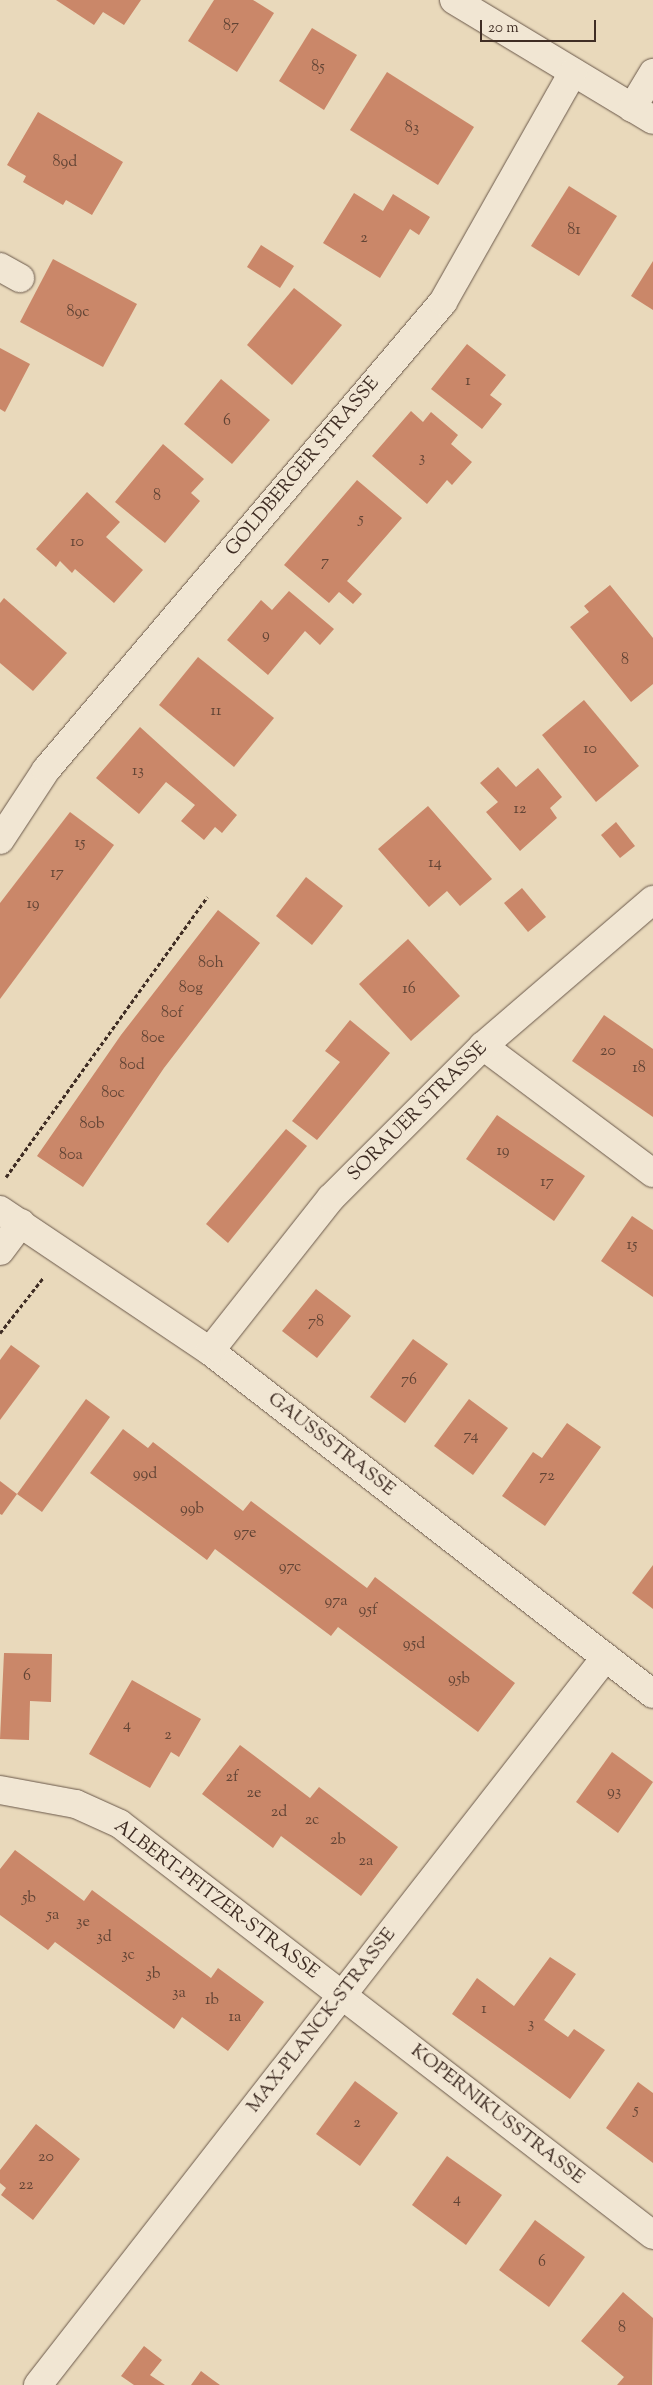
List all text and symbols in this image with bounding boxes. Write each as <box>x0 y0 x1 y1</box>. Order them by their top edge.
scale bar <box>483 10 599 42</box>
house number: 87 <box>223 17 239 37</box>
text: 20 m <box>488 18 519 39</box>
house number: 85 <box>311 58 325 78</box>
house number: 83 <box>405 119 419 139</box>
house number: 89d <box>53 153 77 173</box>
house number: 81 <box>567 221 581 241</box>
house number: 2 <box>360 229 368 249</box>
house number: 89c <box>66 303 90 323</box>
house number: 1 <box>465 372 471 392</box>
street label: GOLDBERGER STRASSE <box>221 373 385 561</box>
house number: 6 <box>223 412 231 432</box>
house number: 3 <box>419 449 425 469</box>
house number: 8 <box>153 487 161 507</box>
house number: 5 <box>358 510 364 530</box>
house number: 10 <box>70 533 84 553</box>
house number: 7 <box>321 553 329 573</box>
house number: 9 <box>262 626 270 646</box>
house number: 8 <box>621 651 629 671</box>
house number: 11 <box>211 702 221 722</box>
house number: 10 <box>583 740 597 760</box>
house number: 13 <box>132 762 144 782</box>
house number: 12 <box>514 800 526 820</box>
house number: 15 <box>75 834 85 854</box>
house number: 14 <box>428 854 442 874</box>
house number: 17 <box>50 864 64 884</box>
house number: 19 <box>26 895 40 915</box>
house number: 80h <box>198 954 224 974</box>
house number: 80g <box>179 979 203 999</box>
house number: 16 <box>402 980 416 1000</box>
house number: 80f <box>161 1004 183 1024</box>
house number: 80e <box>141 1029 165 1049</box>
street label: SORAUER STRASSE <box>344 1038 492 1186</box>
house number: 20 <box>600 1042 616 1062</box>
house number: 80d <box>119 1056 145 1076</box>
house number: 18 <box>632 1059 646 1079</box>
house number: 80c <box>101 1084 125 1104</box>
house number: 80b <box>79 1115 105 1135</box>
house number: 19 <box>496 1142 510 1162</box>
house number: 80a <box>59 1146 83 1166</box>
house number: 17 <box>540 1173 554 1193</box>
house number: 15 <box>627 1236 637 1256</box>
house number: 78 <box>308 1313 324 1333</box>
house number: 76 <box>401 1371 417 1391</box>
street label: GAUSSSTRASSE <box>263 1388 399 1502</box>
house number: 74 <box>464 1427 478 1447</box>
house number: 99d <box>133 1465 157 1485</box>
house number: 72 <box>539 1467 555 1487</box>
house number: 99b <box>180 1500 204 1520</box>
house number: 97e <box>234 1524 256 1544</box>
house number: 97c <box>279 1558 301 1578</box>
house number: 97a <box>324 1592 348 1612</box>
house number: 95f <box>359 1601 377 1621</box>
house number: 95d <box>403 1635 425 1655</box>
house number: 6 <box>23 1667 31 1687</box>
house number: 95b <box>448 1670 470 1690</box>
house number: 4 <box>123 1716 131 1736</box>
house number: 2 <box>164 1726 172 1746</box>
house number: 2f <box>225 1768 239 1788</box>
house number: 93 <box>607 1783 621 1803</box>
house number: 2e <box>247 1784 261 1804</box>
house number: 2d <box>271 1803 287 1823</box>
house number: 2c <box>305 1811 319 1831</box>
street label: ALBERT-PFITZER-STRASSE <box>109 1815 323 1985</box>
house number: 2b <box>330 1831 346 1851</box>
house number: 2a <box>359 1852 373 1872</box>
house number: 5b <box>22 1889 36 1909</box>
house number: 5a <box>47 1906 59 1926</box>
house number: 3e <box>76 1913 90 1933</box>
street label: MAX-PLANCK-STRASSE <box>243 1924 401 2118</box>
house number: 3d <box>96 1928 112 1948</box>
house number: 3c <box>121 1946 135 1966</box>
house number: 3b <box>145 1965 161 1985</box>
house number: 3a <box>172 1984 186 2004</box>
house number: 1b <box>205 1991 219 2011</box>
house number: 1 <box>481 2000 487 2020</box>
house number: 1a <box>229 2008 241 2028</box>
house number: 3 <box>528 2015 534 2035</box>
street label: KOPERNIKUSSTRASSE <box>406 2040 588 2190</box>
house number: 5 <box>633 2101 639 2121</box>
house number: 2 <box>353 2114 361 2134</box>
house number: 20 <box>38 2148 54 2168</box>
house number: 22 <box>19 2176 33 2196</box>
house number: 4 <box>453 2190 461 2210</box>
house number: 6 <box>538 2253 546 2273</box>
house number: 8 <box>618 2319 626 2339</box>

